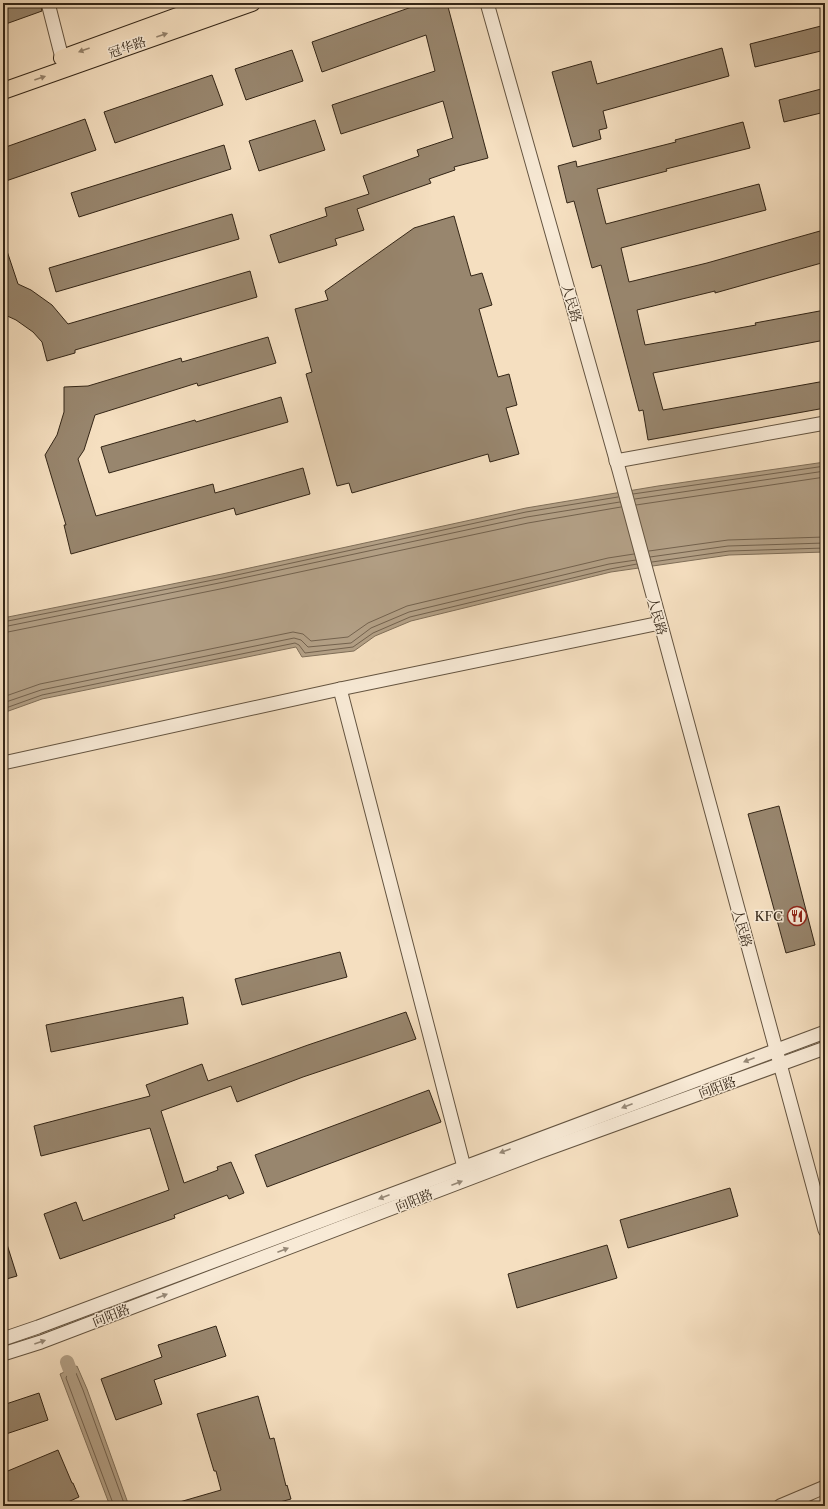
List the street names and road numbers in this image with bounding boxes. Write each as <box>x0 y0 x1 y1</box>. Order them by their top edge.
street label: 冠华路 <box>106 33 148 61</box>
street label: 人民路 <box>559 282 585 324</box>
street label: 人民路 <box>645 595 671 637</box>
street label: 人民路 <box>730 907 756 949</box>
street label: 向阳路 <box>696 1073 738 1101</box>
street label: 向阳路 <box>393 1186 435 1214</box>
street label: 向阳路 <box>90 1301 132 1329</box>

